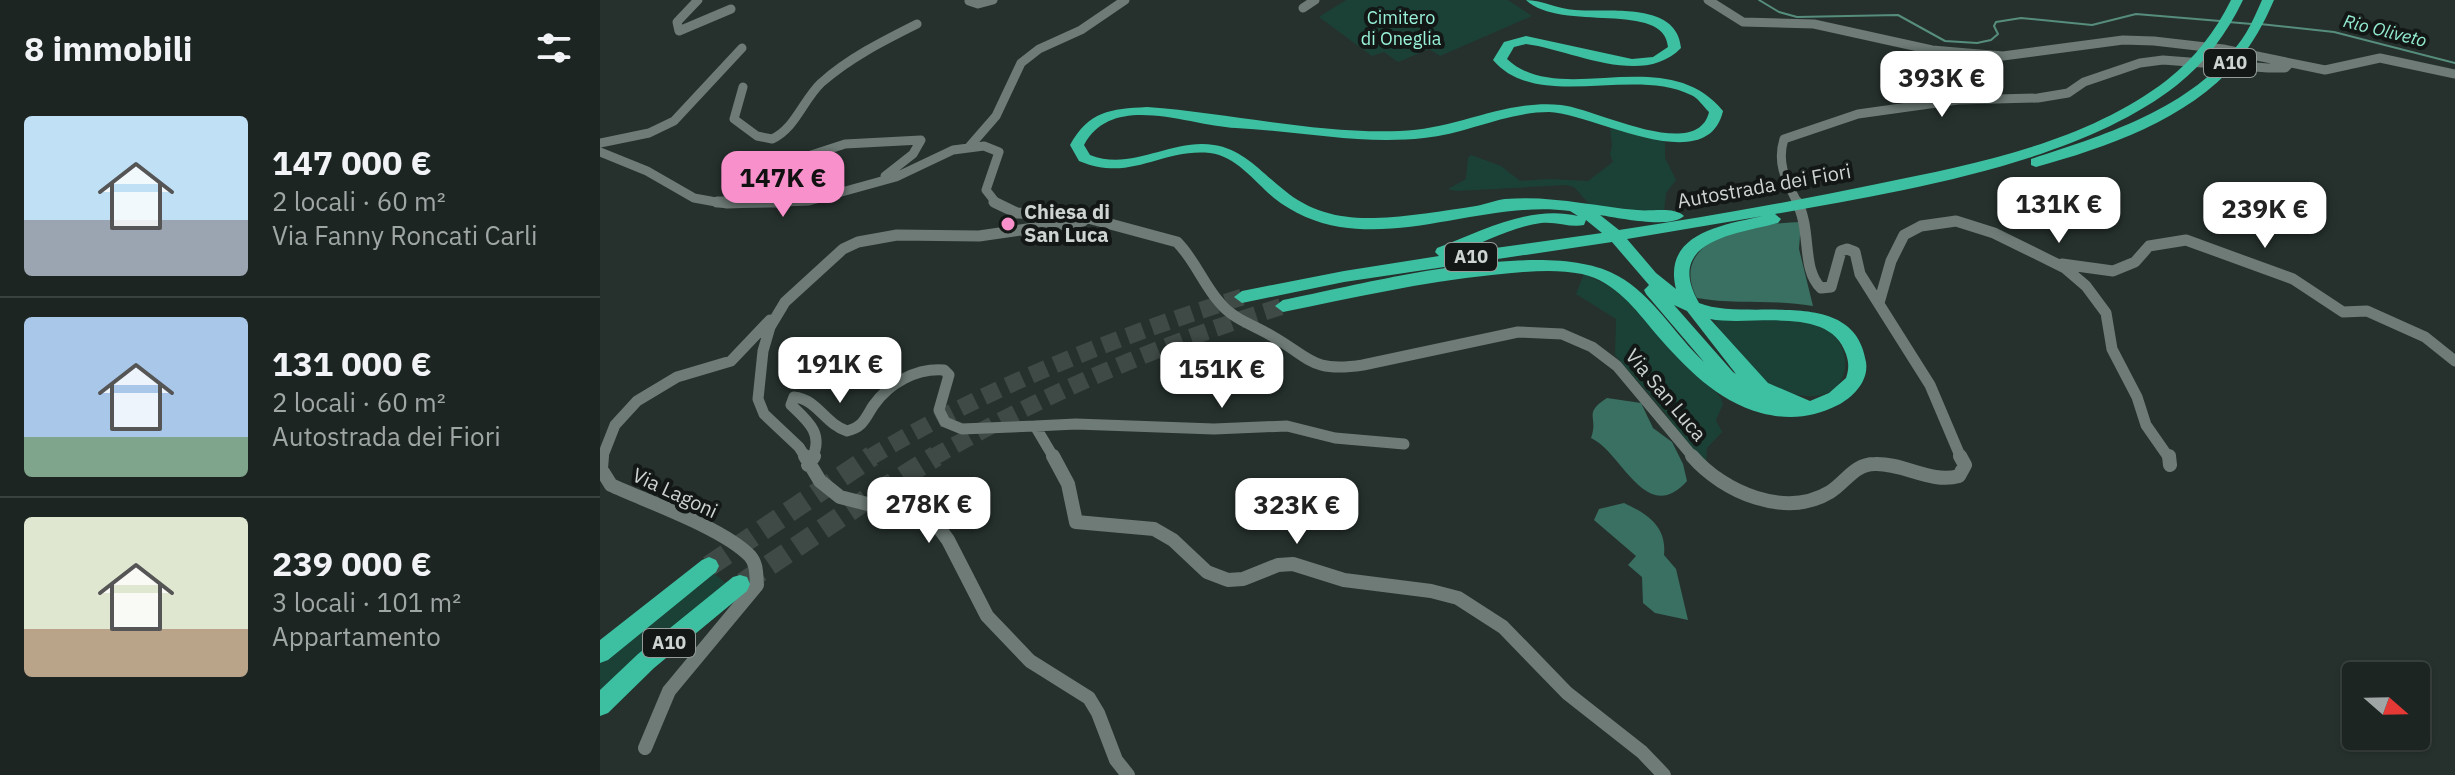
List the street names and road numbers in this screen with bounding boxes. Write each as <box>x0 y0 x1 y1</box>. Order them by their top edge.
road number: A10 <box>2204 49 2256 77</box>
street label: Autostrada dei Fiori <box>1675 157 1853 214</box>
road number: A10 <box>1445 243 1497 271</box>
street label: Via San Luca <box>1620 343 1713 447</box>
street label: Via Lagoni <box>628 461 722 524</box>
road number: A10 <box>643 629 695 657</box>

